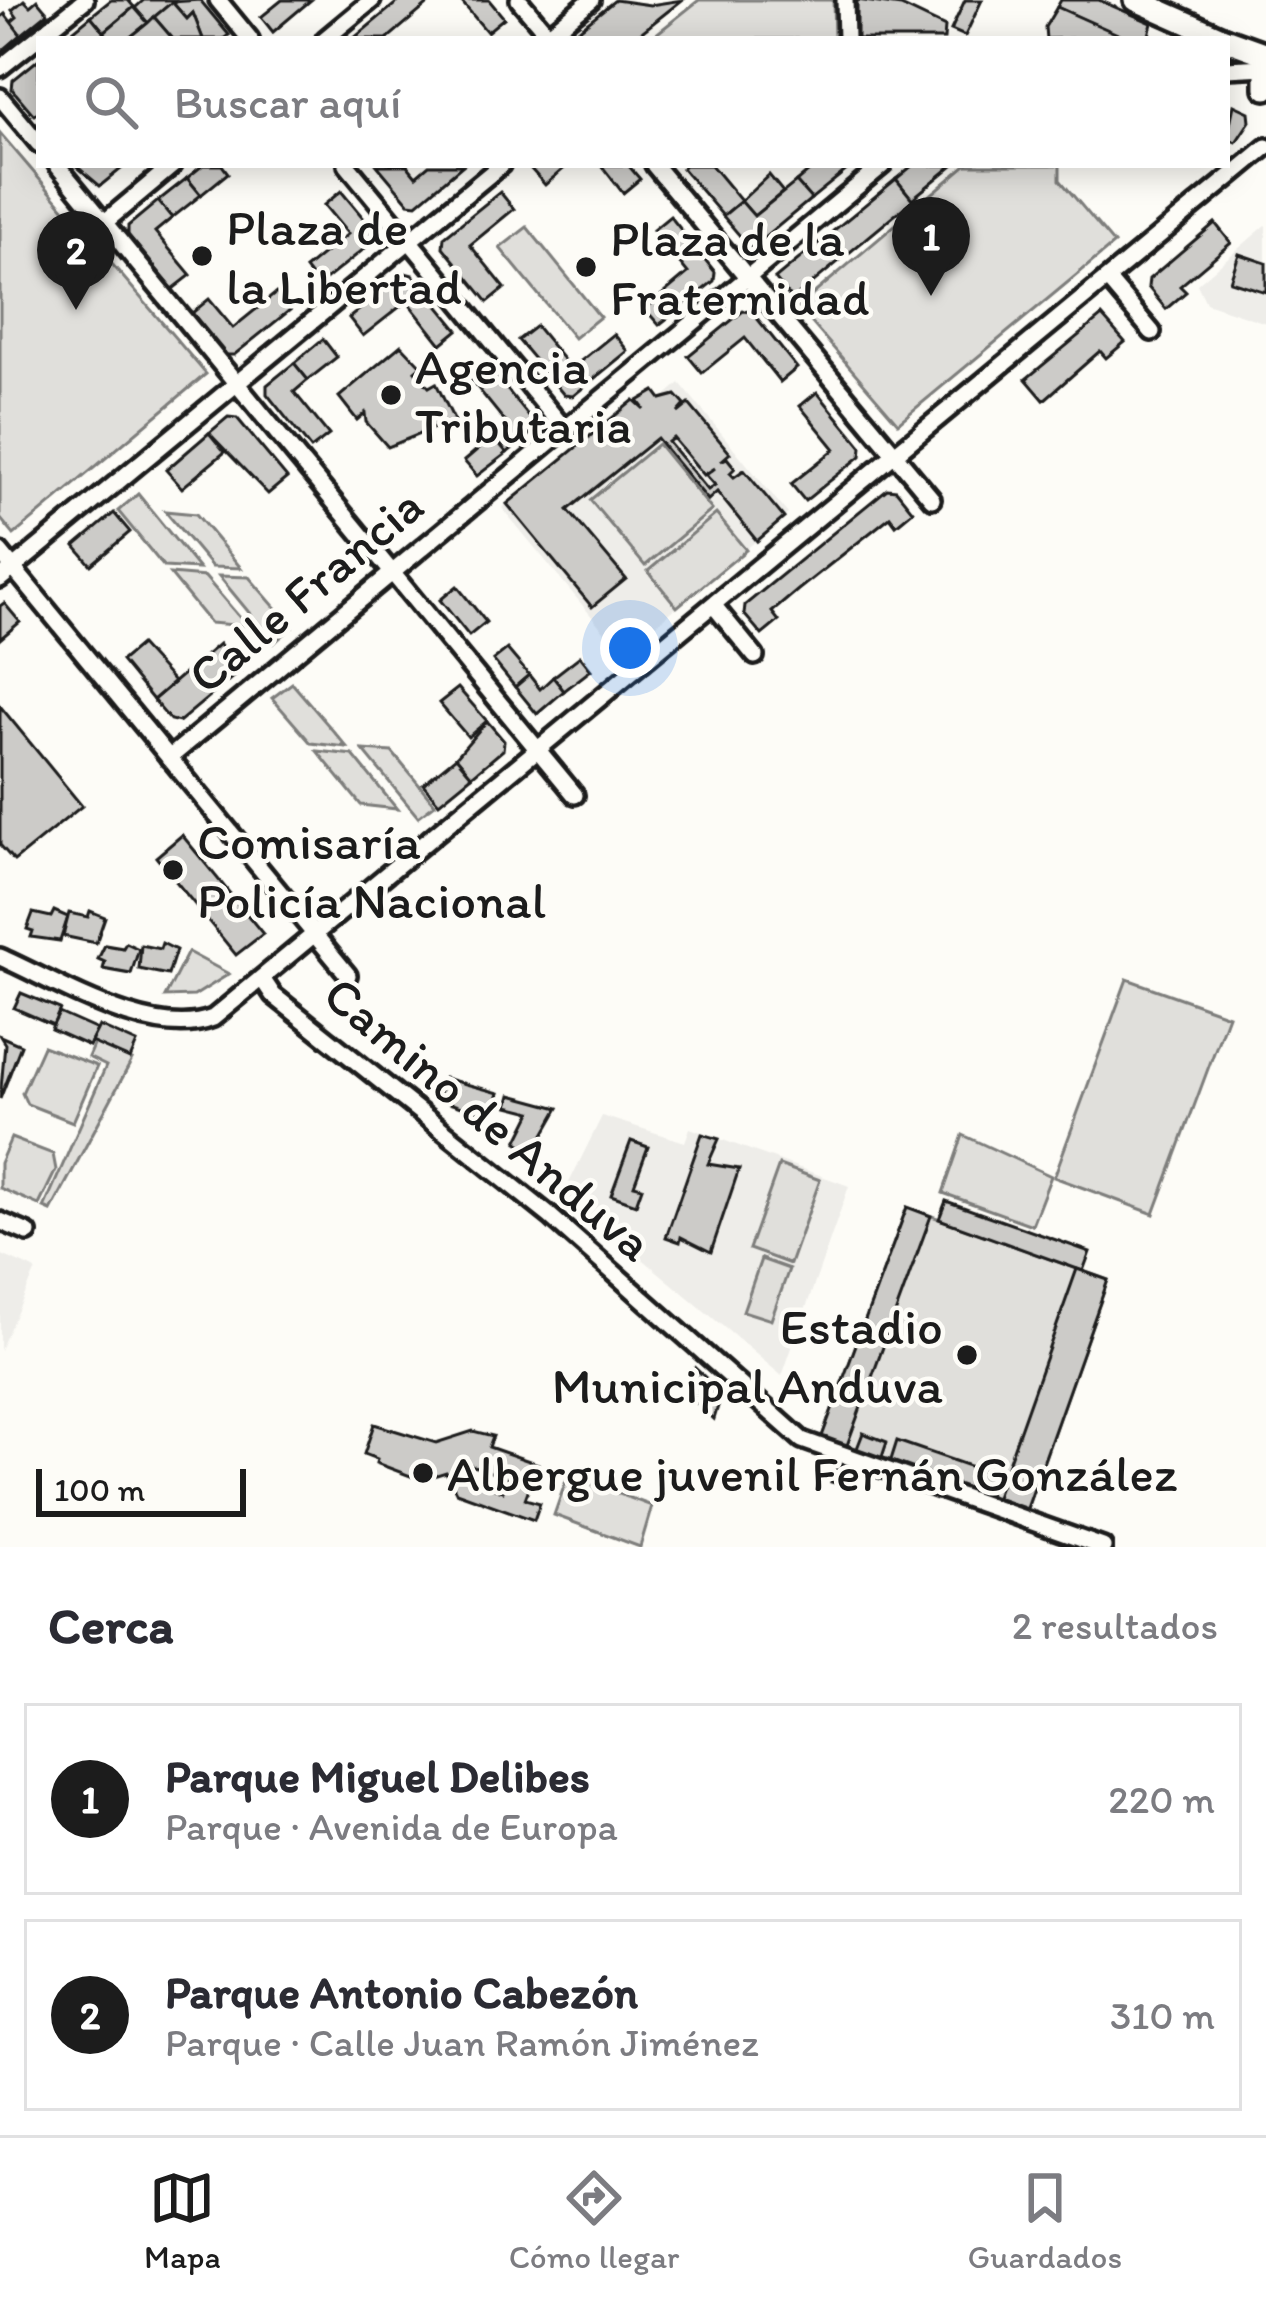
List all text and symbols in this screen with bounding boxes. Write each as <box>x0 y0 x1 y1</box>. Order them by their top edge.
search box <box>36 36 1230 168</box>
icon: search <box>78 69 144 135</box>
text: Buscar aquí <box>174 75 401 129</box>
place label: Plaza de la Libertad <box>226 197 462 317</box>
pin: 1 <box>892 197 970 296</box>
place label: Plaza de la Fraternidad <box>610 208 870 328</box>
pin: 2 <box>37 211 115 310</box>
marker: Plaza de la Libertad <box>189 243 215 269</box>
marker: Plaza de la Fraternidad <box>573 254 599 280</box>
place label: Agencia Tributaria <box>415 336 632 456</box>
marker: Agencia Tributaria <box>378 382 404 408</box>
street label: Calle Francia <box>176 475 435 706</box>
your location <box>600 618 660 678</box>
place label: Comisaría Policía Nacional <box>197 811 546 931</box>
marker: Comisaría Policía Nacional <box>160 857 186 883</box>
street label: Camino de Anduva <box>312 963 665 1274</box>
place label: Estadio Municipal Anduva <box>552 1296 943 1416</box>
marker: Estadio Municipal Anduva <box>954 1342 980 1368</box>
place label: Albergue juvenil Fernán González <box>447 1443 1177 1504</box>
marker: Albergue juvenil Fernán González <box>410 1460 436 1486</box>
scale bar <box>36 1463 246 1516</box>
text: 100 m <box>54 1470 145 1509</box>
text: Cerca <box>48 1595 174 1656</box>
text: 2 resultados <box>1012 1602 1218 1649</box>
text: Parque Miguel Delibes <box>165 1749 590 1803</box>
text: 1 <box>81 1776 99 1823</box>
text: 220 m <box>1108 1776 1215 1823</box>
text: Parque · Avenida de Europa <box>165 1803 618 1850</box>
text: Parque Antonio Cabezón <box>165 1965 638 2019</box>
text: 2 <box>80 1992 100 2039</box>
text: 310 m <box>1110 1992 1215 2039</box>
text: Parque · Calle Juan Ramón Jiménez <box>165 2019 759 2066</box>
tab: Mapa <box>144 2165 221 2276</box>
tab: Cómo llegar <box>509 2165 680 2276</box>
tab: Guardados <box>967 2165 1122 2276</box>

